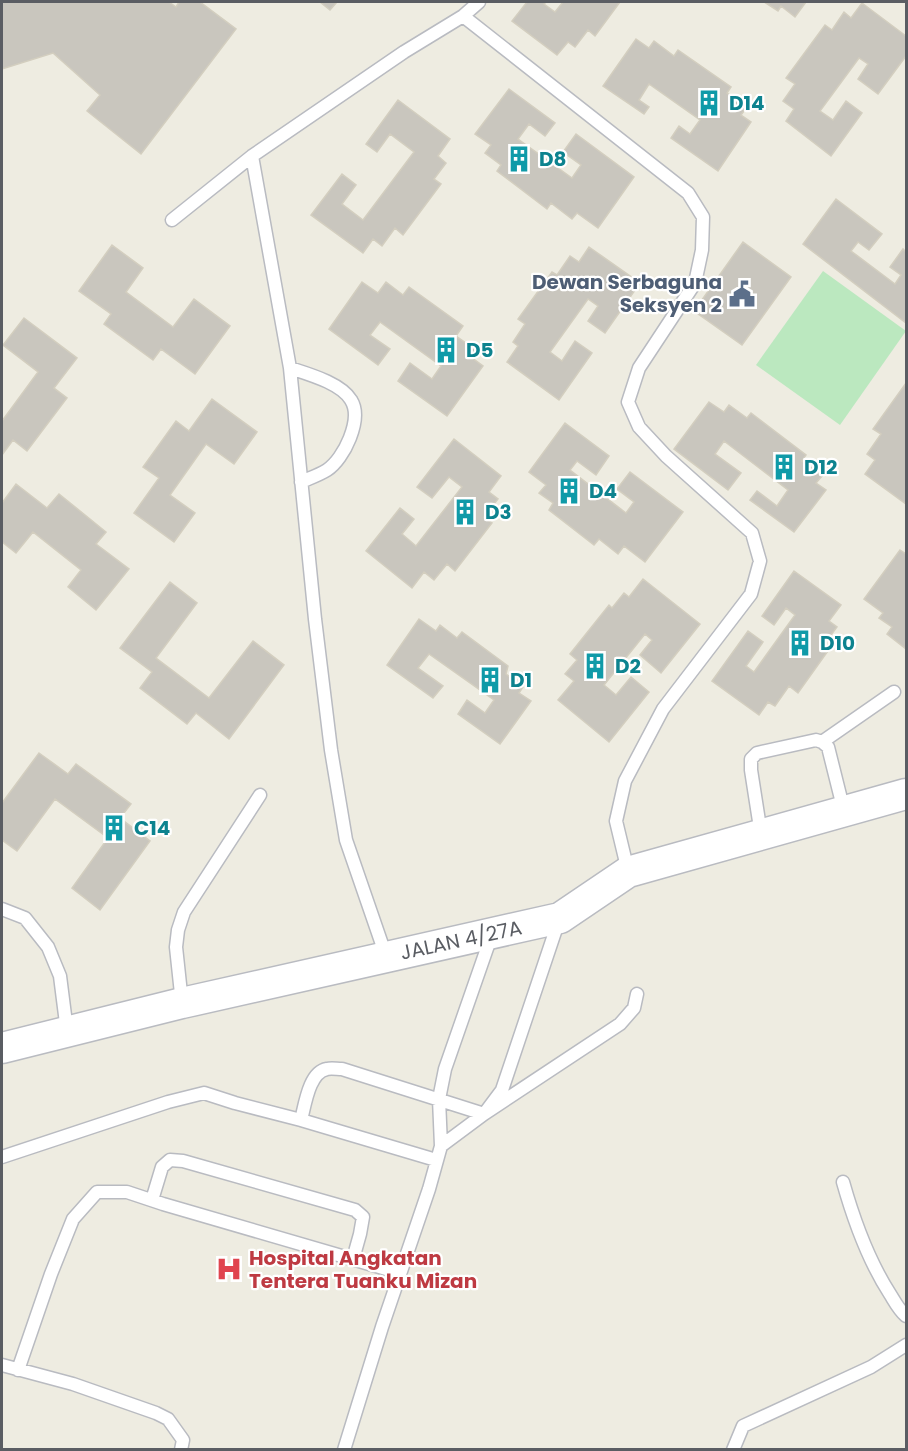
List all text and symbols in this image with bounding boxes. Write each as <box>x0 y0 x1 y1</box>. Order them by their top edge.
building icon: D14 <box>694 88 724 118</box>
place label: D14 <box>729 89 765 117</box>
building icon: D8 <box>504 144 534 174</box>
place label: D8 <box>539 145 567 173</box>
place label: Dewan Serbaguna Seksyen 2 <box>532 268 722 319</box>
public building icon: Dewan Serbaguna Seksyen 2 <box>727 279 757 309</box>
building icon: D5 <box>431 335 461 365</box>
place label: D5 <box>466 336 494 364</box>
building icon: D12 <box>769 452 799 482</box>
place label: D12 <box>804 453 837 481</box>
building icon: D4 <box>554 476 584 506</box>
place label: D4 <box>589 477 617 505</box>
building icon: D3 <box>450 497 480 527</box>
place label: D3 <box>485 498 512 526</box>
building icon: D10 <box>785 628 815 658</box>
place label: D10 <box>820 629 855 657</box>
building icon: D2 <box>580 651 610 681</box>
place label: D2 <box>615 652 641 680</box>
building icon: D1 <box>475 665 505 695</box>
place label: D1 <box>510 666 532 694</box>
building icon: C14 <box>99 813 129 843</box>
place label: C14 <box>134 814 170 842</box>
street label: JALAN 4/27A <box>398 913 524 967</box>
place label: Hospital Angkatan Tentera Tuanku Mizan <box>249 1244 477 1295</box>
hospital icon: Hospital Angkatan Tentera Tuanku Mizan <box>214 1254 244 1284</box>

